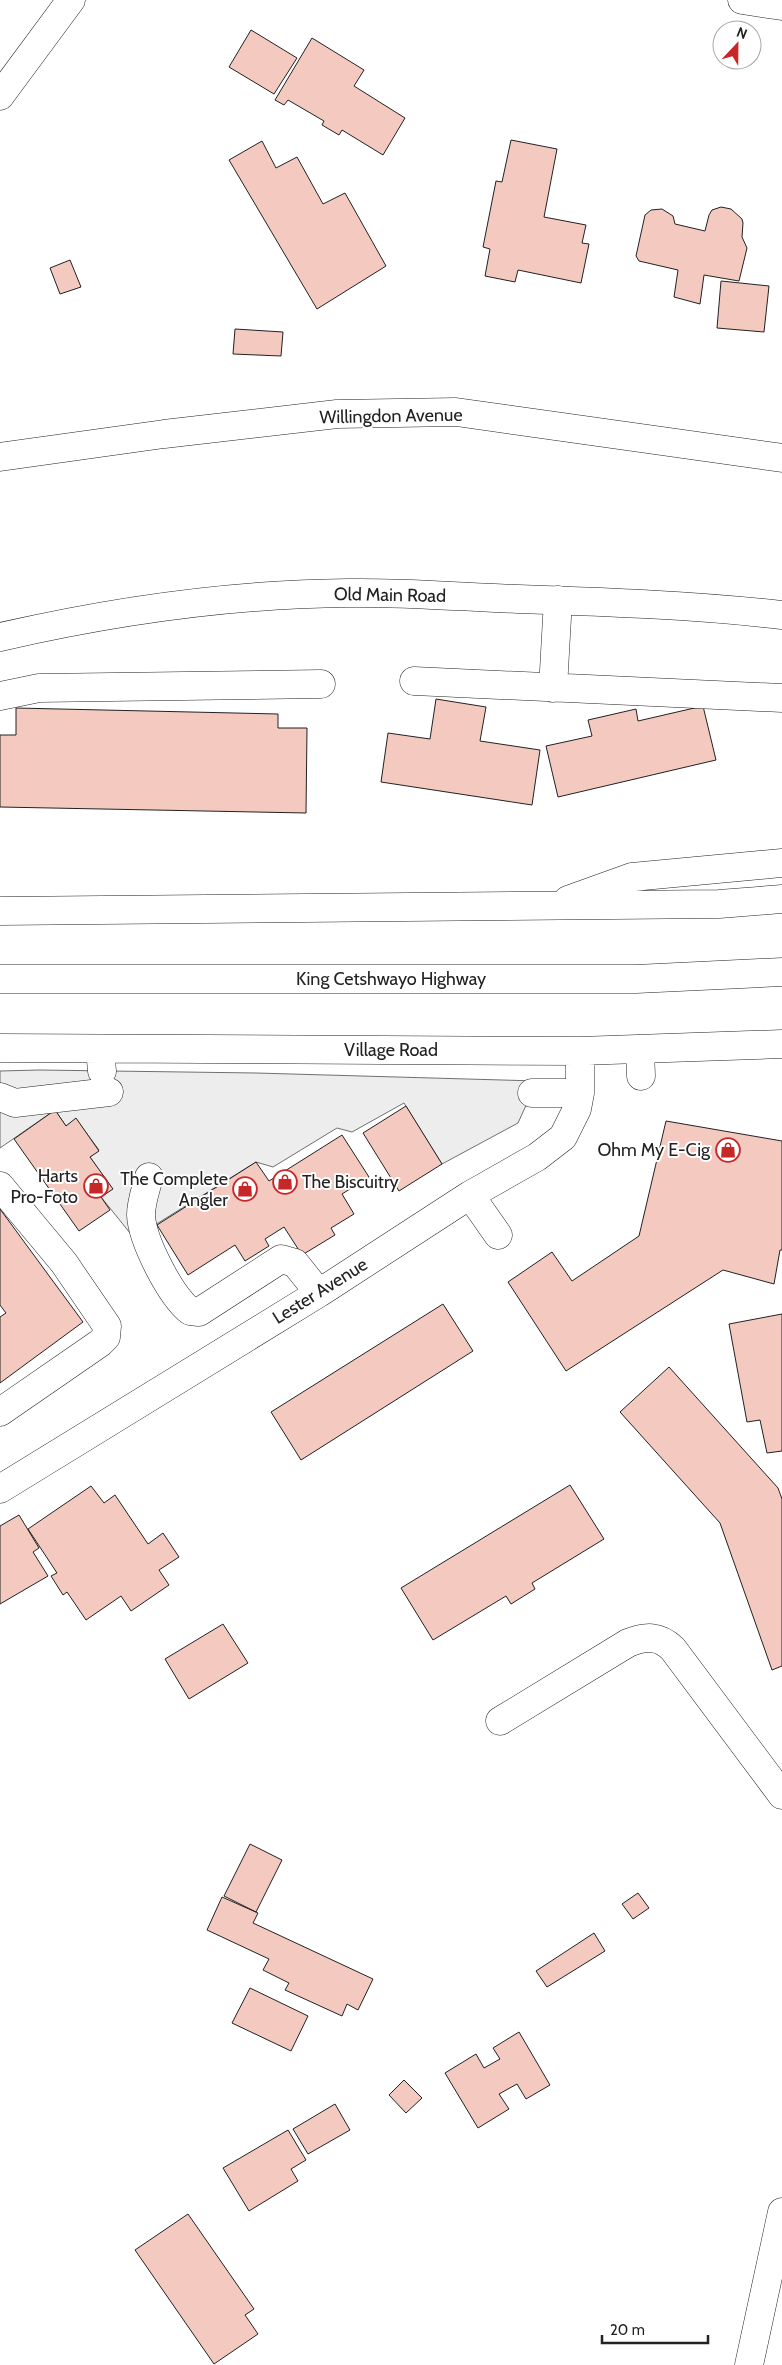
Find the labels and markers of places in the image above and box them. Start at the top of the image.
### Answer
shop icon: Ohm My E-Cig [715,1137,741,1163]
place label: Ohm My E-Cig [597,1139,711,1161]
place label: Harts Pro-Foto [11,1165,78,1208]
place label: The Complete Angler [120,1168,228,1211]
shop icon: The Biscuitry [272,1169,298,1195]
place label: The Biscuitry [302,1171,399,1193]
shop icon: Harts Pro-Foto [83,1173,109,1199]
shop icon: The Complete Angler [232,1176,258,1202]

